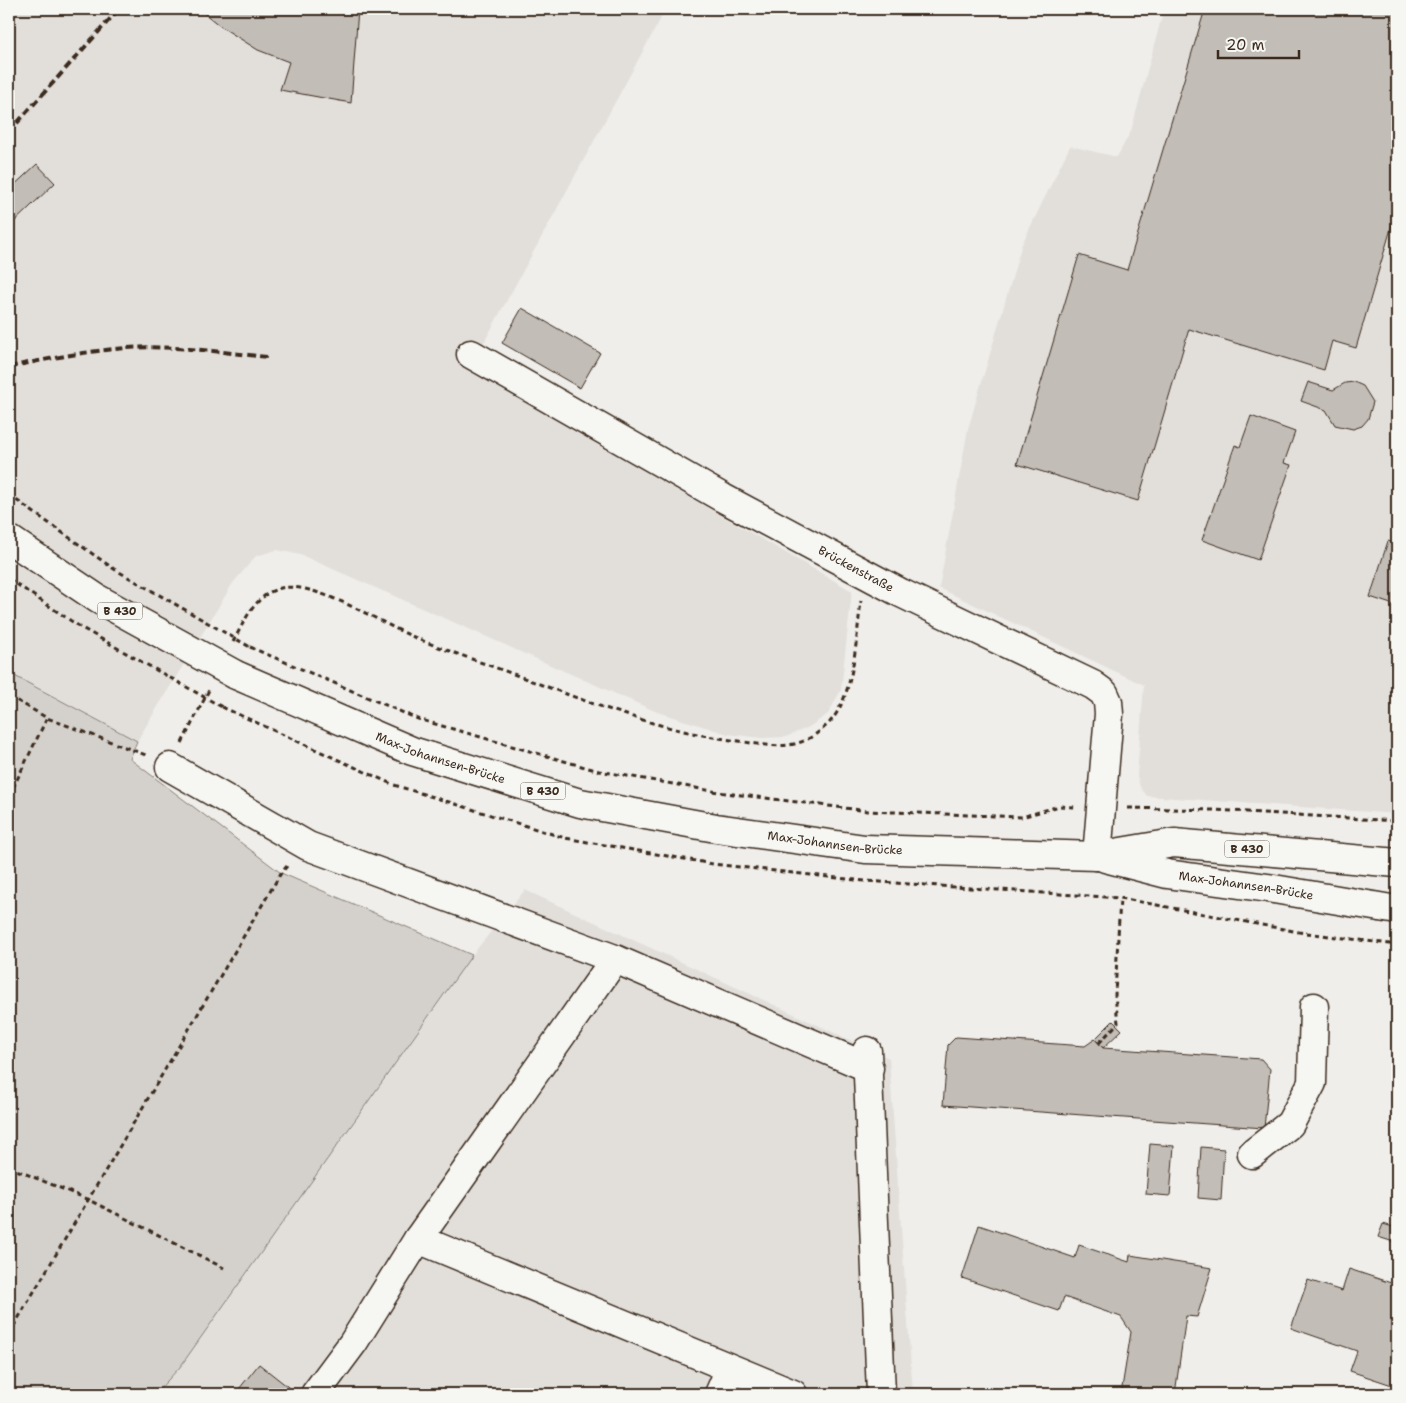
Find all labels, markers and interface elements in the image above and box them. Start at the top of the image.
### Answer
scale bar [1218,28,1300,60]
text: 20 m [1226,35,1265,55]
street label: Brückenstraße [815,542,897,596]
road number: B 430 [98,602,142,620]
street label: Max-Johannsen-Brücke [373,728,508,787]
road number: B 430 [520,782,566,799]
street label: Max-Johannsen-Brücke [766,827,903,858]
road number: B 430 [1224,841,1270,858]
street label: Max-Johannsen-Brücke [1178,868,1315,904]

